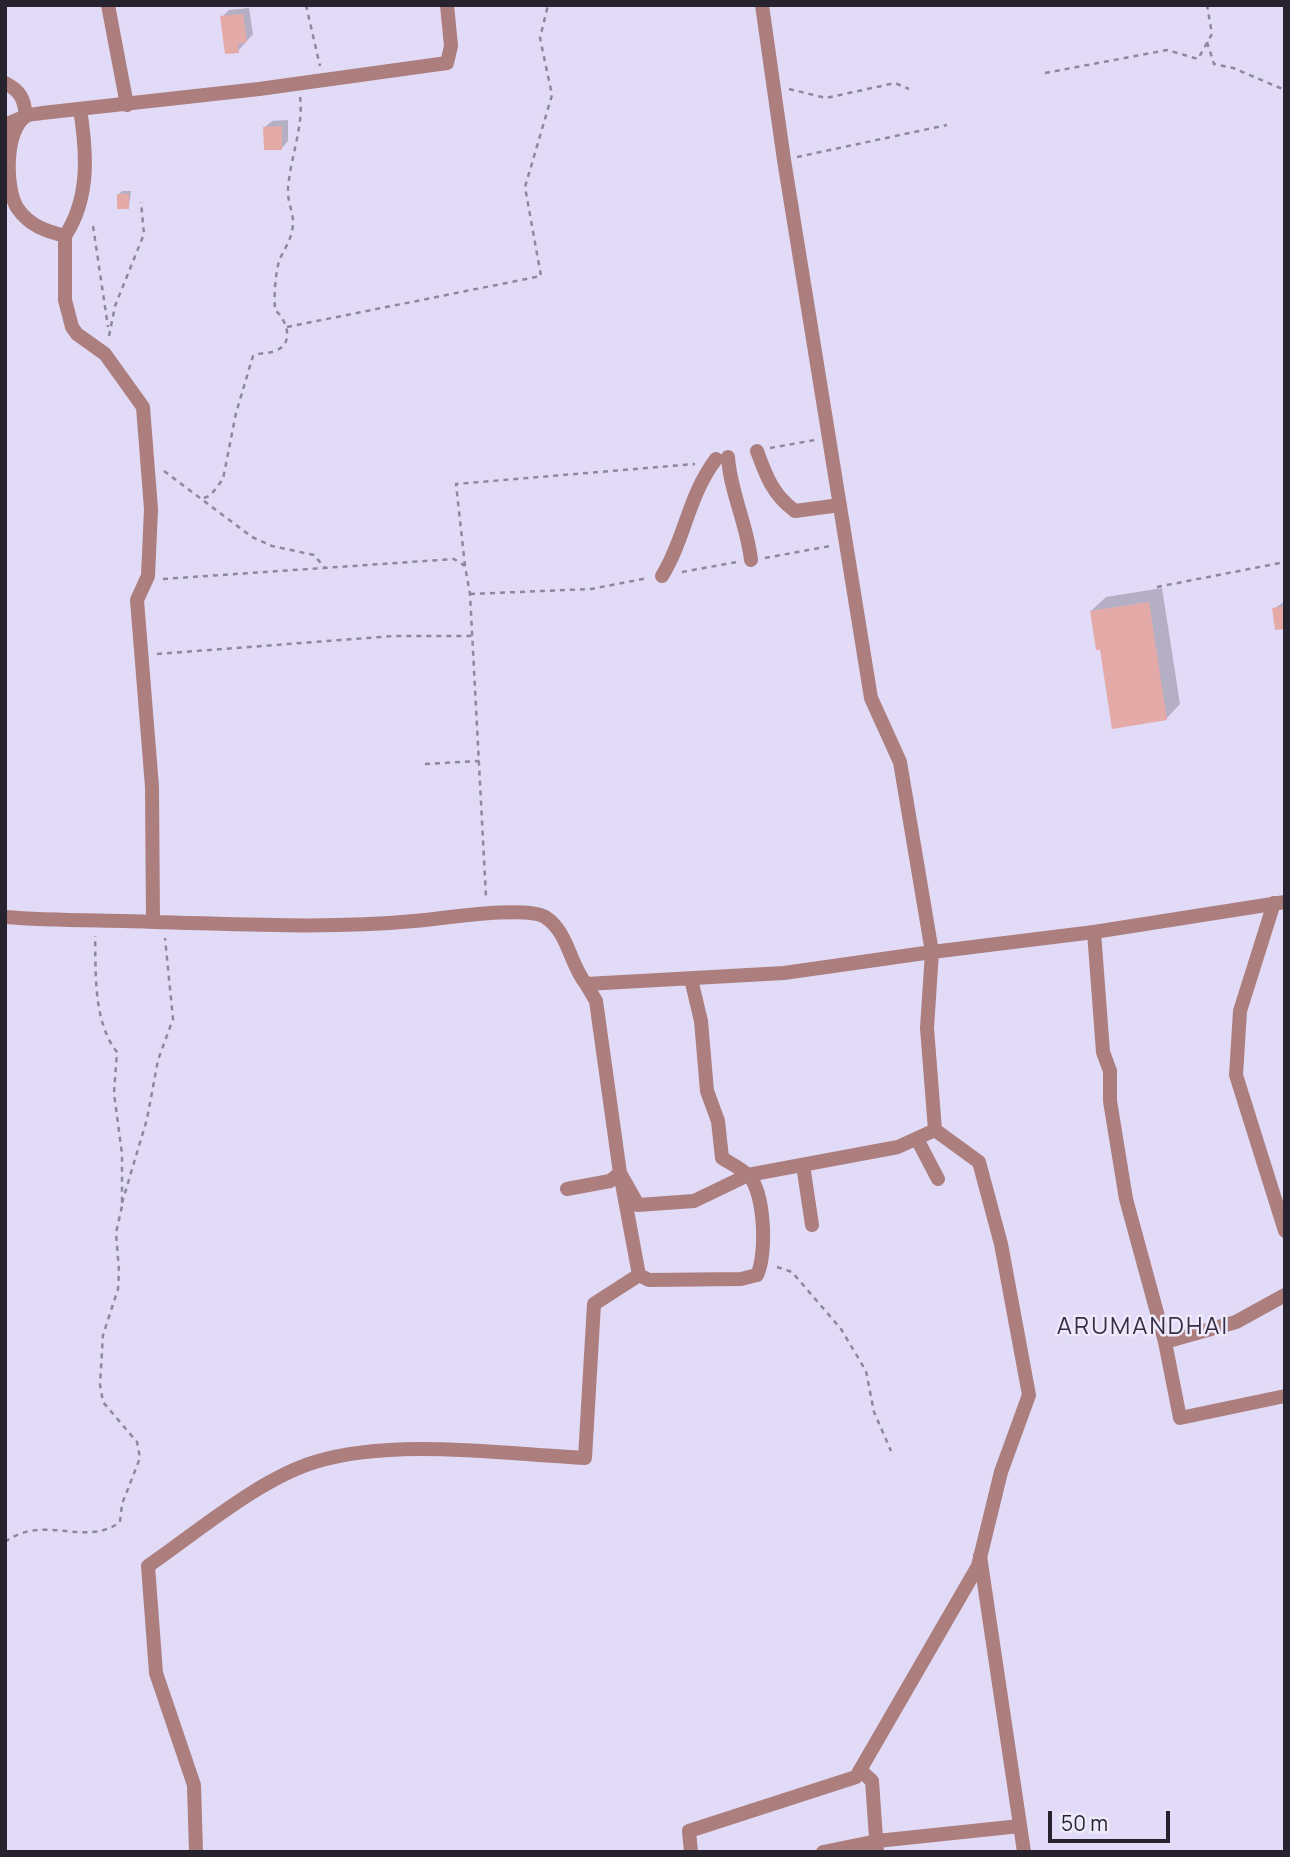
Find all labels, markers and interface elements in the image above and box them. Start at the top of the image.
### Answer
district label: ARUMANDHAI [1058,1313,1228,1341]
scale bar [1052,1798,1174,1842]
text: 50 m [1061,1809,1108,1837]

